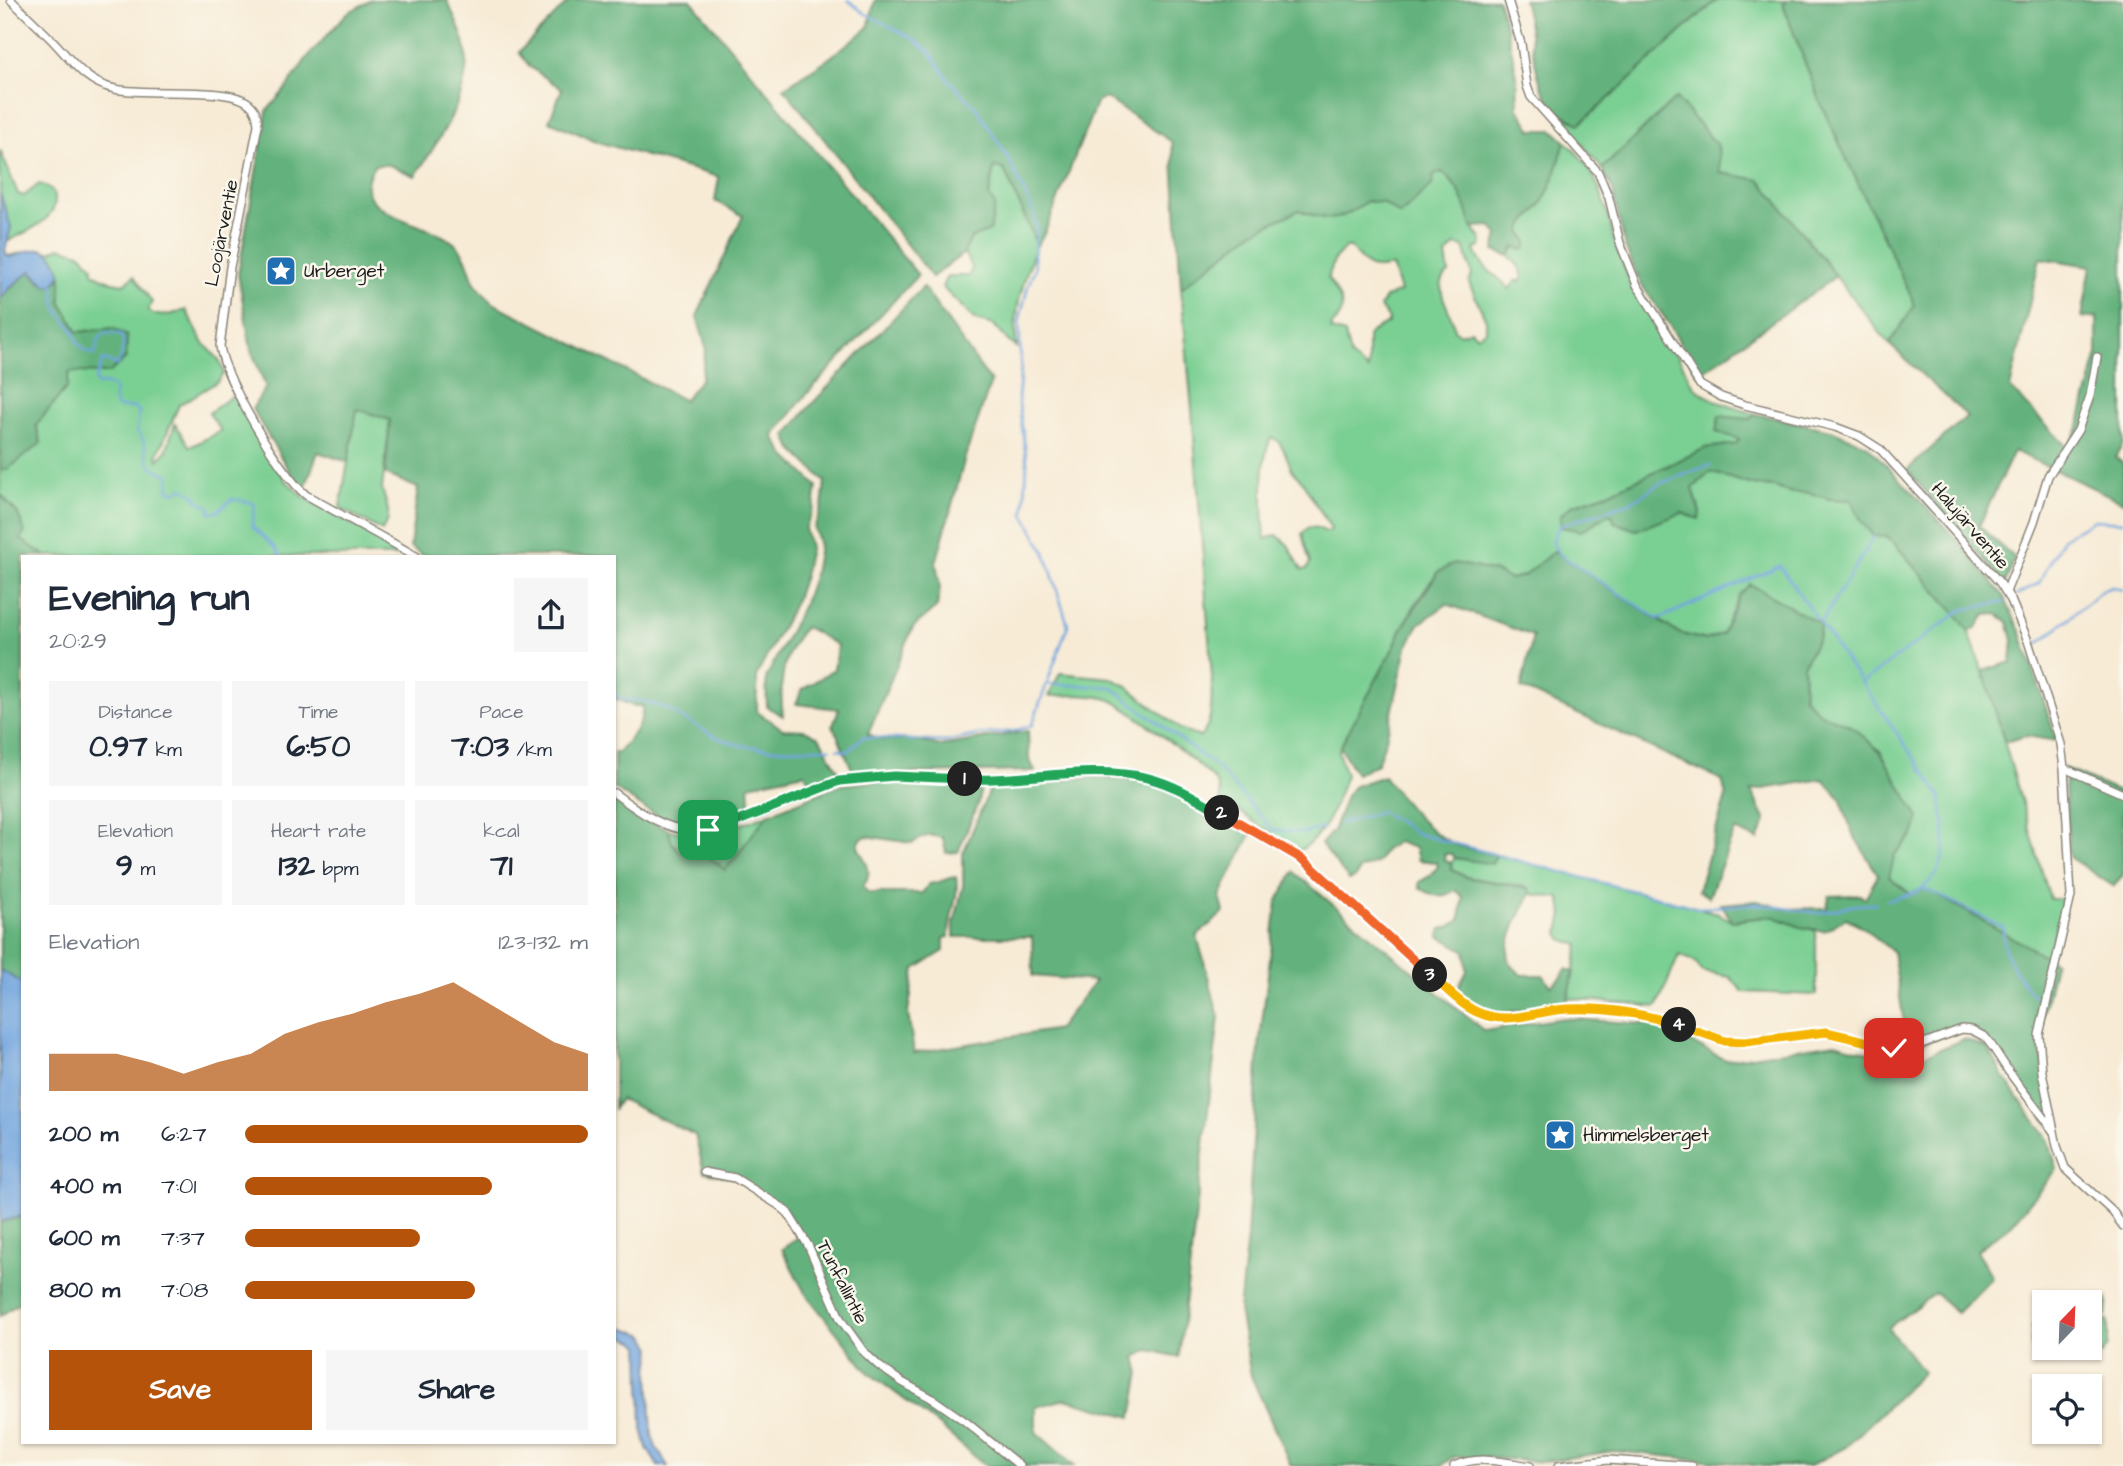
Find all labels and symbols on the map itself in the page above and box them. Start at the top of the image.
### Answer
street label: Loojärventie [198,177,246,289]
place icon: Urberget [264,254,298,288]
place label: Urberget [304,258,385,286]
street label: Halujärventie [1924,476,2016,576]
pin: 1 [948,762,982,796]
pin: 2 [1204,796,1240,830]
pin [678,800,738,860]
pin: 3 [1412,958,1448,992]
pin: 4 [1662,1007,1696,1042]
pin [1864,1018,1924,1078]
place icon: Himmelsberget [1543,1118,1577,1152]
place label: Himmelsberget [1583,1122,1709,1150]
street label: Tunfallintie [809,1235,875,1329]
north arrow [2032,1290,2102,1360]

